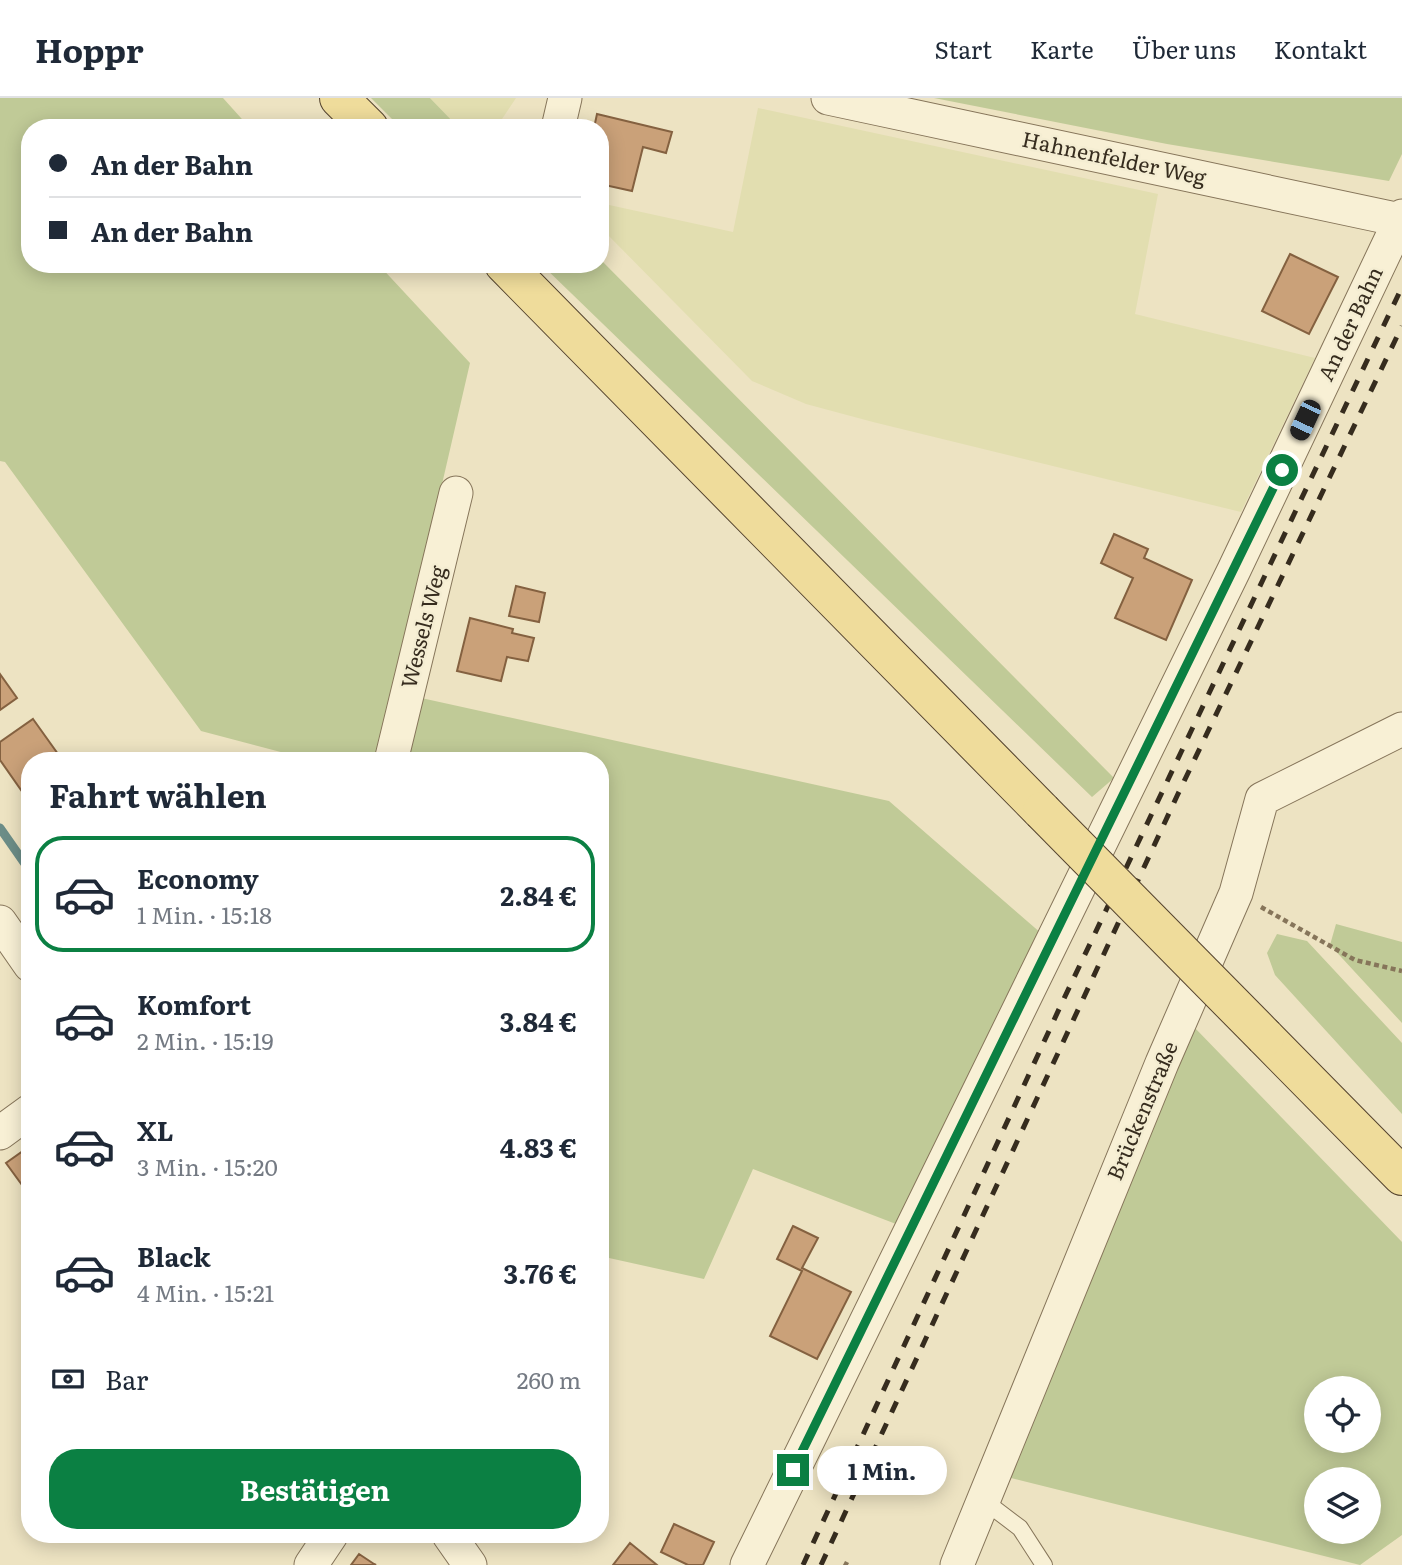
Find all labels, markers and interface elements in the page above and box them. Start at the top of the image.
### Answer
text: Hoppr [35,24,144,73]
text: Start [935,31,992,66]
text: Karte [1030,31,1094,66]
text: Über uns [1132,31,1236,66]
text: Kontakt [1274,31,1367,66]
street label: Hahnenfelder Weg [1020,122,1210,191]
text: An der Bahn [91,144,253,183]
text: An der Bahn [91,211,253,250]
street label: An der Bahn [1309,260,1389,385]
car [1287,397,1324,443]
route start [1266,454,1298,486]
street label: Wessels Weg [391,561,452,691]
text: Fahrt wählen [49,770,267,818]
text: Economy [137,858,259,897]
icon: car [53,863,116,926]
text: 2.84 € [500,875,577,914]
text: 1 Min. · 15:18 [137,897,272,931]
text: Komfort [137,984,251,1023]
icon: car [53,989,116,1052]
text: 3.84 € [500,1001,577,1040]
text: 2 Min. · 15:19 [137,1023,274,1057]
street label: Brückenstraße [1097,1036,1184,1184]
text: XL [137,1110,174,1149]
icon: car [53,1115,116,1178]
text: 4.83 € [500,1127,577,1166]
text: 3 Min. · 15:20 [137,1149,278,1183]
text: Black [137,1236,211,1275]
icon: car [53,1241,116,1304]
text: 3.76 € [504,1253,577,1292]
text: 4 Min. · 15:21 [137,1275,274,1309]
text: Bar [105,1359,148,1398]
icon: cash [49,1360,87,1398]
text: 260 m [517,1362,581,1396]
map controls [1304,1376,1381,1544]
button: locate [1304,1376,1381,1453]
callout: 1 Min. [818,1446,947,1494]
button: Bestätigen [49,1449,581,1529]
text: 1 Min. [848,1453,916,1487]
route end [777,1454,809,1486]
button: layers [1304,1467,1381,1544]

